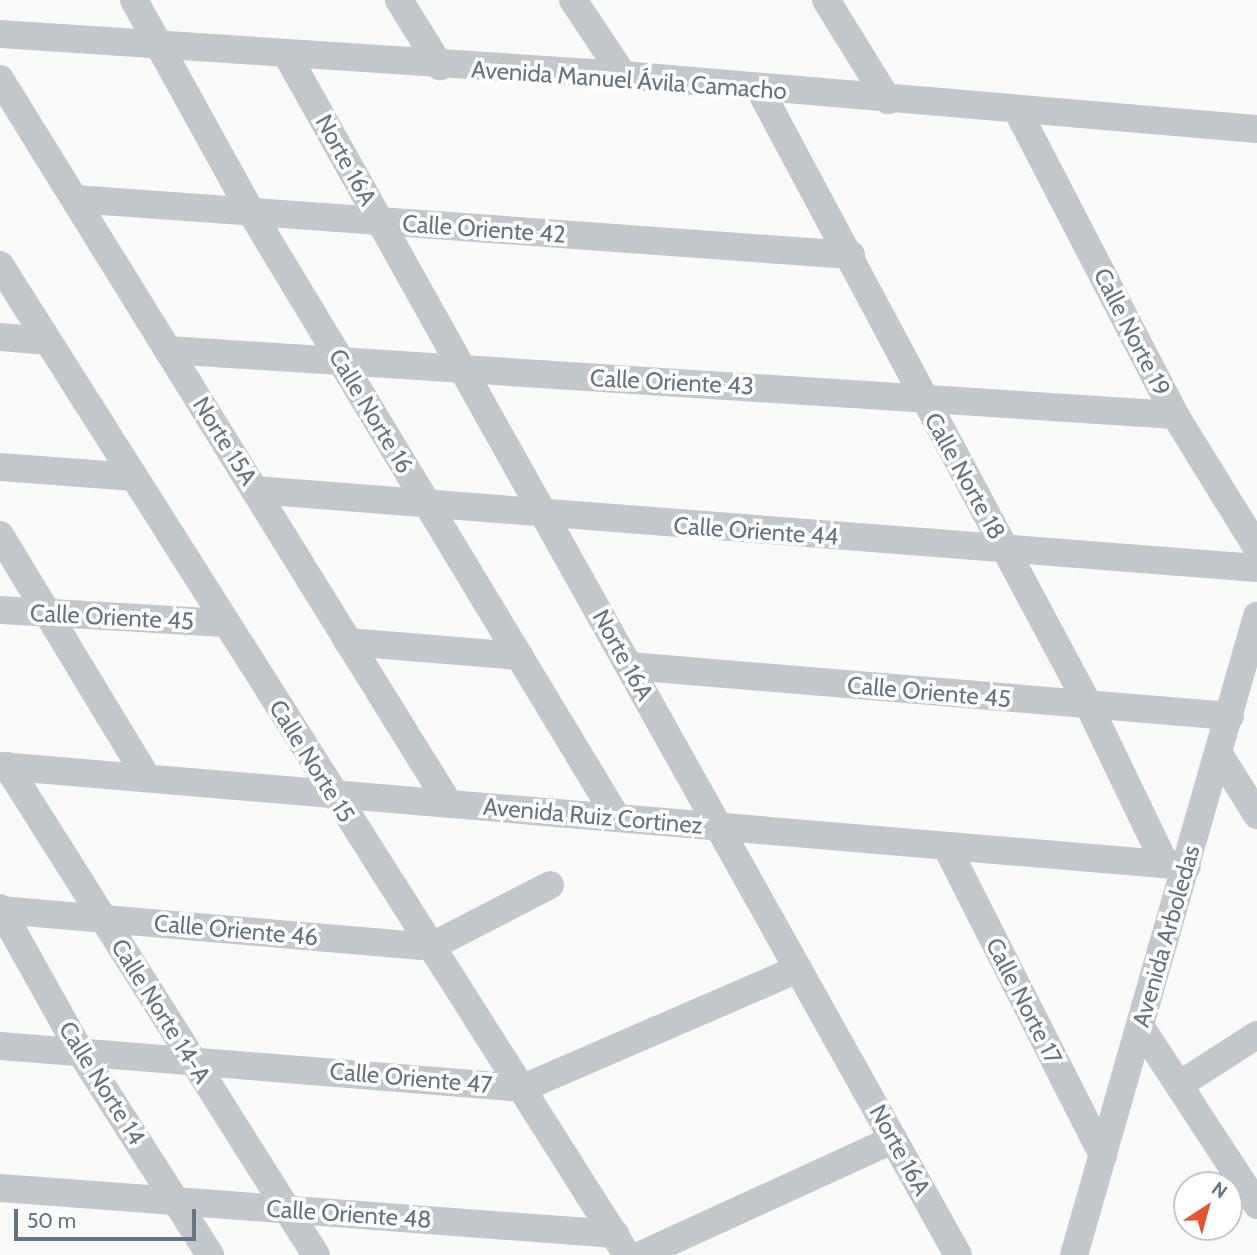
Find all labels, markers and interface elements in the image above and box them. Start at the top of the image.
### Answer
street label: Avenida Manuel Ávila Camacho [470,55,788,105]
street label: Norte 16A [309,110,383,210]
street label: Calle Oriente 42 [401,209,567,249]
street label: Calle Norte 19 [1087,263,1177,401]
street label: Calle Norte 16 [323,344,419,478]
street label: Calle Oriente 43 [589,363,755,401]
street label: Norte 15A [187,392,263,490]
street label: Calle Norte 18 [918,408,1012,544]
street label: Calle Oriente 44 [673,511,839,551]
street label: Calle Oriente 45 [29,598,195,636]
street label: Norte 16A [586,605,660,705]
street label: Calle Oriente 45 [846,670,1012,714]
street label: Calle Norte 15 [263,694,361,828]
street label: Avenida Ruiz Cortinez [482,792,704,840]
street label: Avenida Arboledas [1126,842,1206,1030]
street label: Calle Oriente 46 [153,908,319,952]
street label: Calle Norte 14-A [105,933,217,1089]
street label: Calle Norte 17 [980,933,1068,1069]
street label: Calle Norte 14 [53,1016,151,1150]
street label: Calle Oriente 47 [328,1057,494,1099]
street label: Norte 16A [863,1100,937,1200]
north arrow [1173,1171,1243,1241]
text: N [1207,1177,1232,1203]
street label: Calle Oriente 48 [265,1194,433,1234]
scale bar [18,1196,200,1240]
text: 50 m [27,1208,76,1233]

